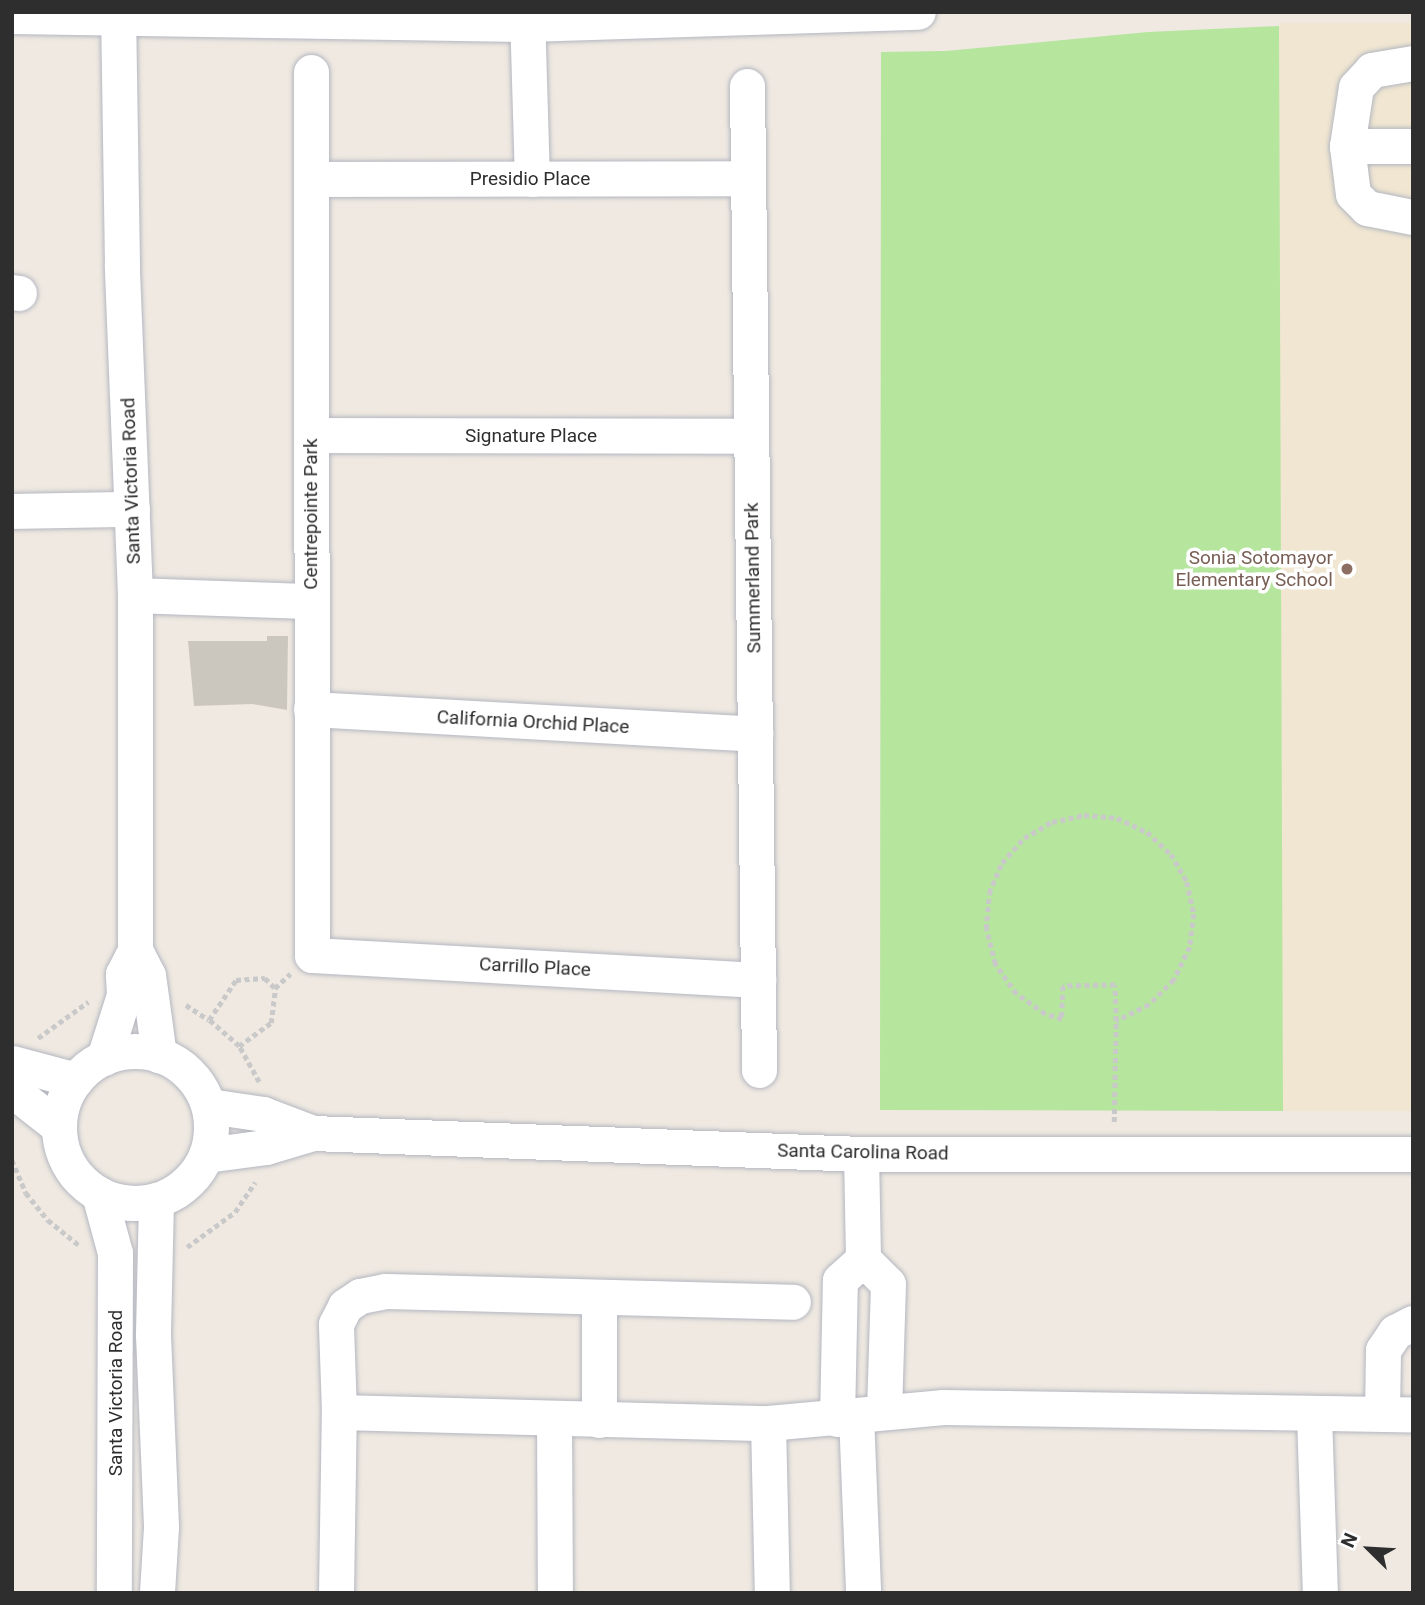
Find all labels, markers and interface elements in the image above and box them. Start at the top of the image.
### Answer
street label: Presidio Place [470,168,590,190]
street label: Santa Victoria Road [117,397,145,565]
street label: Signature Place [465,425,597,447]
street label: Centrepointe Park [300,438,322,590]
street label: Summerland Park [740,502,766,654]
place label: Sonia Sotomayor Elementary School [1175,547,1333,591]
marker: Sonia Sotomayor Elementary School [1339,561,1355,577]
street label: California Orchid Place [436,706,630,738]
street label: Carrillo Place [479,953,591,981]
street label: Santa Carolina Road [777,1139,949,1165]
street label: Santa Victoria Road [105,1310,127,1476]
north arrow [1334,1514,1404,1584]
text: N [1336,1529,1363,1551]

